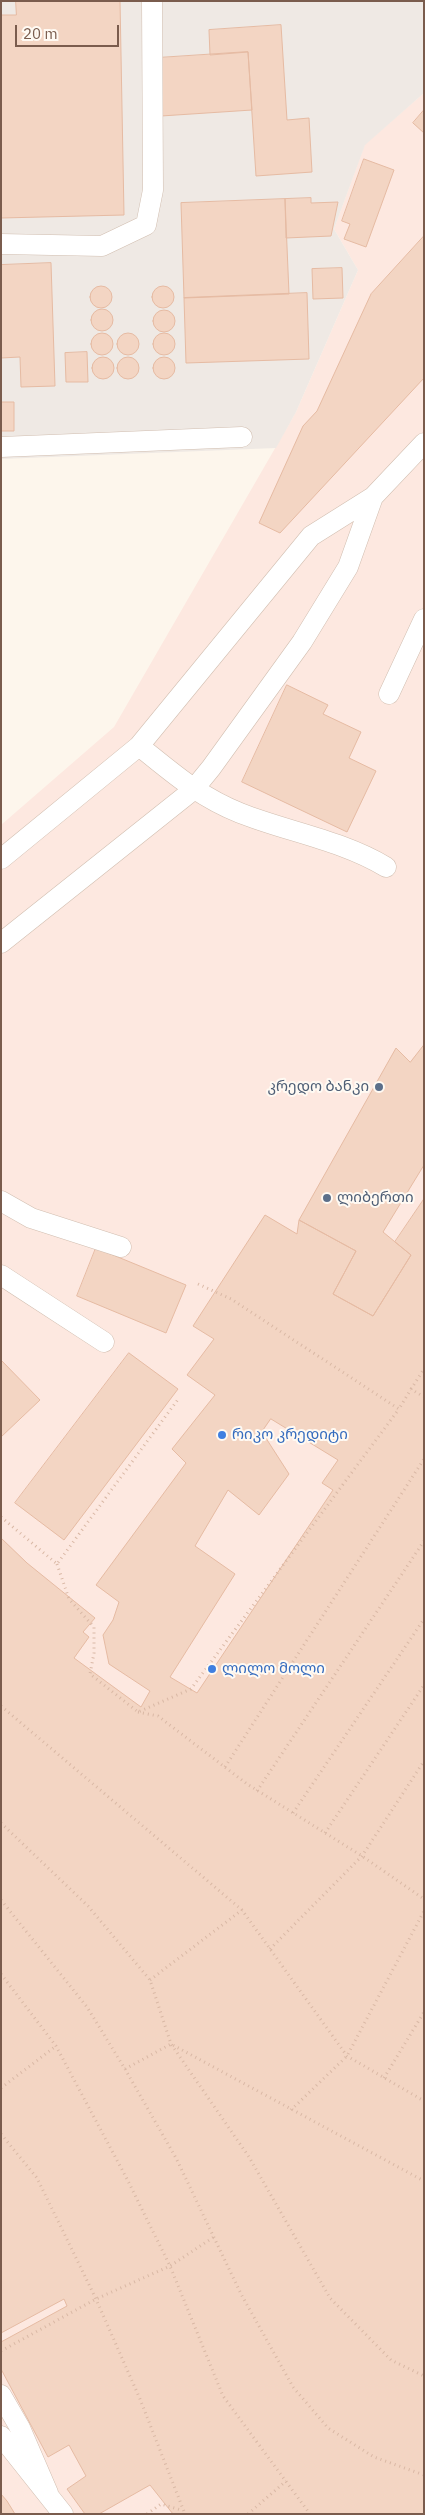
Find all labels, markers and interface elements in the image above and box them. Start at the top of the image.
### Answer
scale bar [18,15,121,47]
text: 20 m [23,24,58,43]
place label: კრედო ბანკი [267,1078,369,1096]
marker: კრედო ბანკი [373,1081,385,1093]
place label: ლიბერთი [337,1189,414,1207]
marker: ლიბერთი [321,1192,333,1204]
place label: რიკო კრედიტი [232,1426,348,1444]
marker: რიკო კრედიტი [216,1429,228,1441]
place label: ლილო მოლი [222,1660,325,1678]
marker: ლილო მოლი [206,1663,218,1675]

